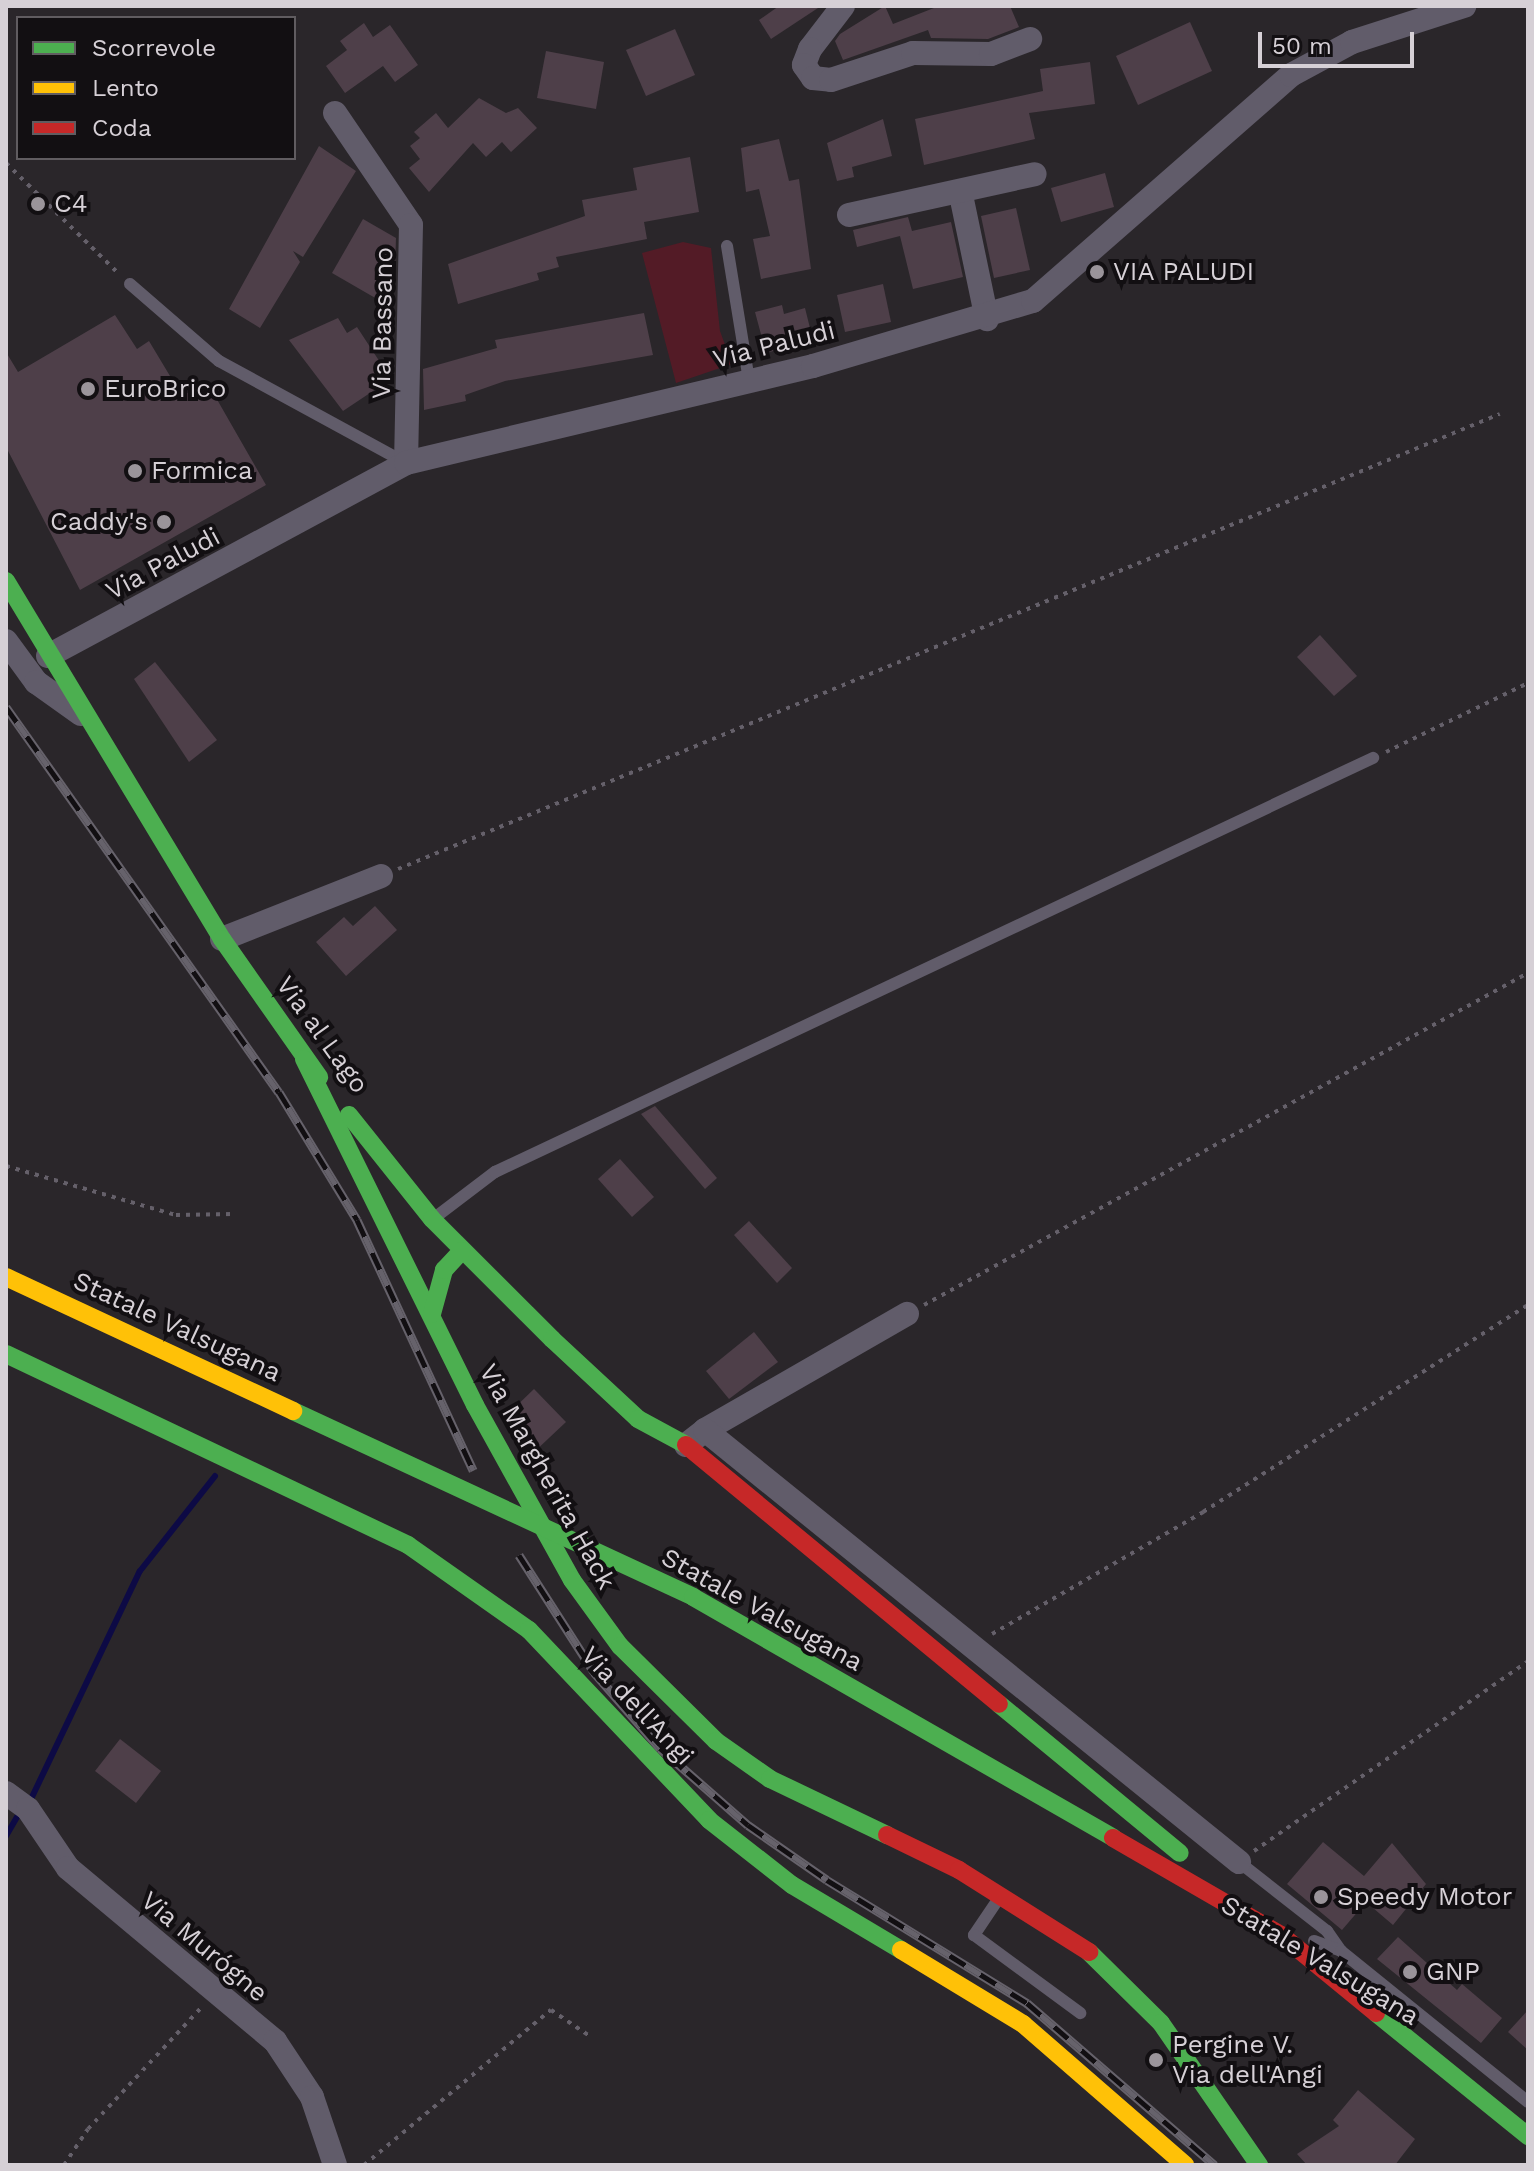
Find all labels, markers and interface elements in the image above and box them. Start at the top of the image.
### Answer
legend [16,16,296,160]
scale bar [1262,16,1418,66]
text: 50 m [1272,32,1332,60]
text: Scorrevole [92,34,216,62]
text: Lento [92,74,159,102]
text: Coda [92,114,152,142]
place label: C4 [54,188,88,220]
marker: C4 [29,195,47,213]
street label: Via Bassano [366,246,400,400]
place label: VIA PALUDI [1113,256,1255,288]
marker: VIA PALUDI [1088,263,1106,281]
street label: Via Paludi [710,315,838,375]
place label: EuroBrico [104,373,226,405]
marker: EuroBrico [79,380,97,398]
place label: Formica [151,455,253,487]
marker: Formica [126,462,144,480]
place label: Caddy's [50,506,148,538]
marker: Caddy's [155,513,173,531]
street label: Via Paludi [100,521,226,607]
street label: Via al Lago [269,970,375,1100]
street label: Statale Valsugana [68,1265,286,1389]
street label: Via Margherita Hack [472,1358,622,1596]
street label: Statale Valsugana [655,1542,869,1678]
street label: Via dell'Angi [574,1640,700,1772]
place label: Speedy Motor [1337,1881,1513,1913]
street label: Via Murógne [134,1885,274,2009]
marker: Speedy Motor [1312,1888,1330,1906]
street label: Statale Valsugana [1215,1889,1425,2033]
place label: GNP [1426,1956,1480,1988]
marker: GNP [1401,1963,1419,1981]
place label: Pergine V. Via dell'Angi [1172,2029,1323,2090]
marker: Pergine V. Via dell'Angi [1147,2051,1165,2069]

